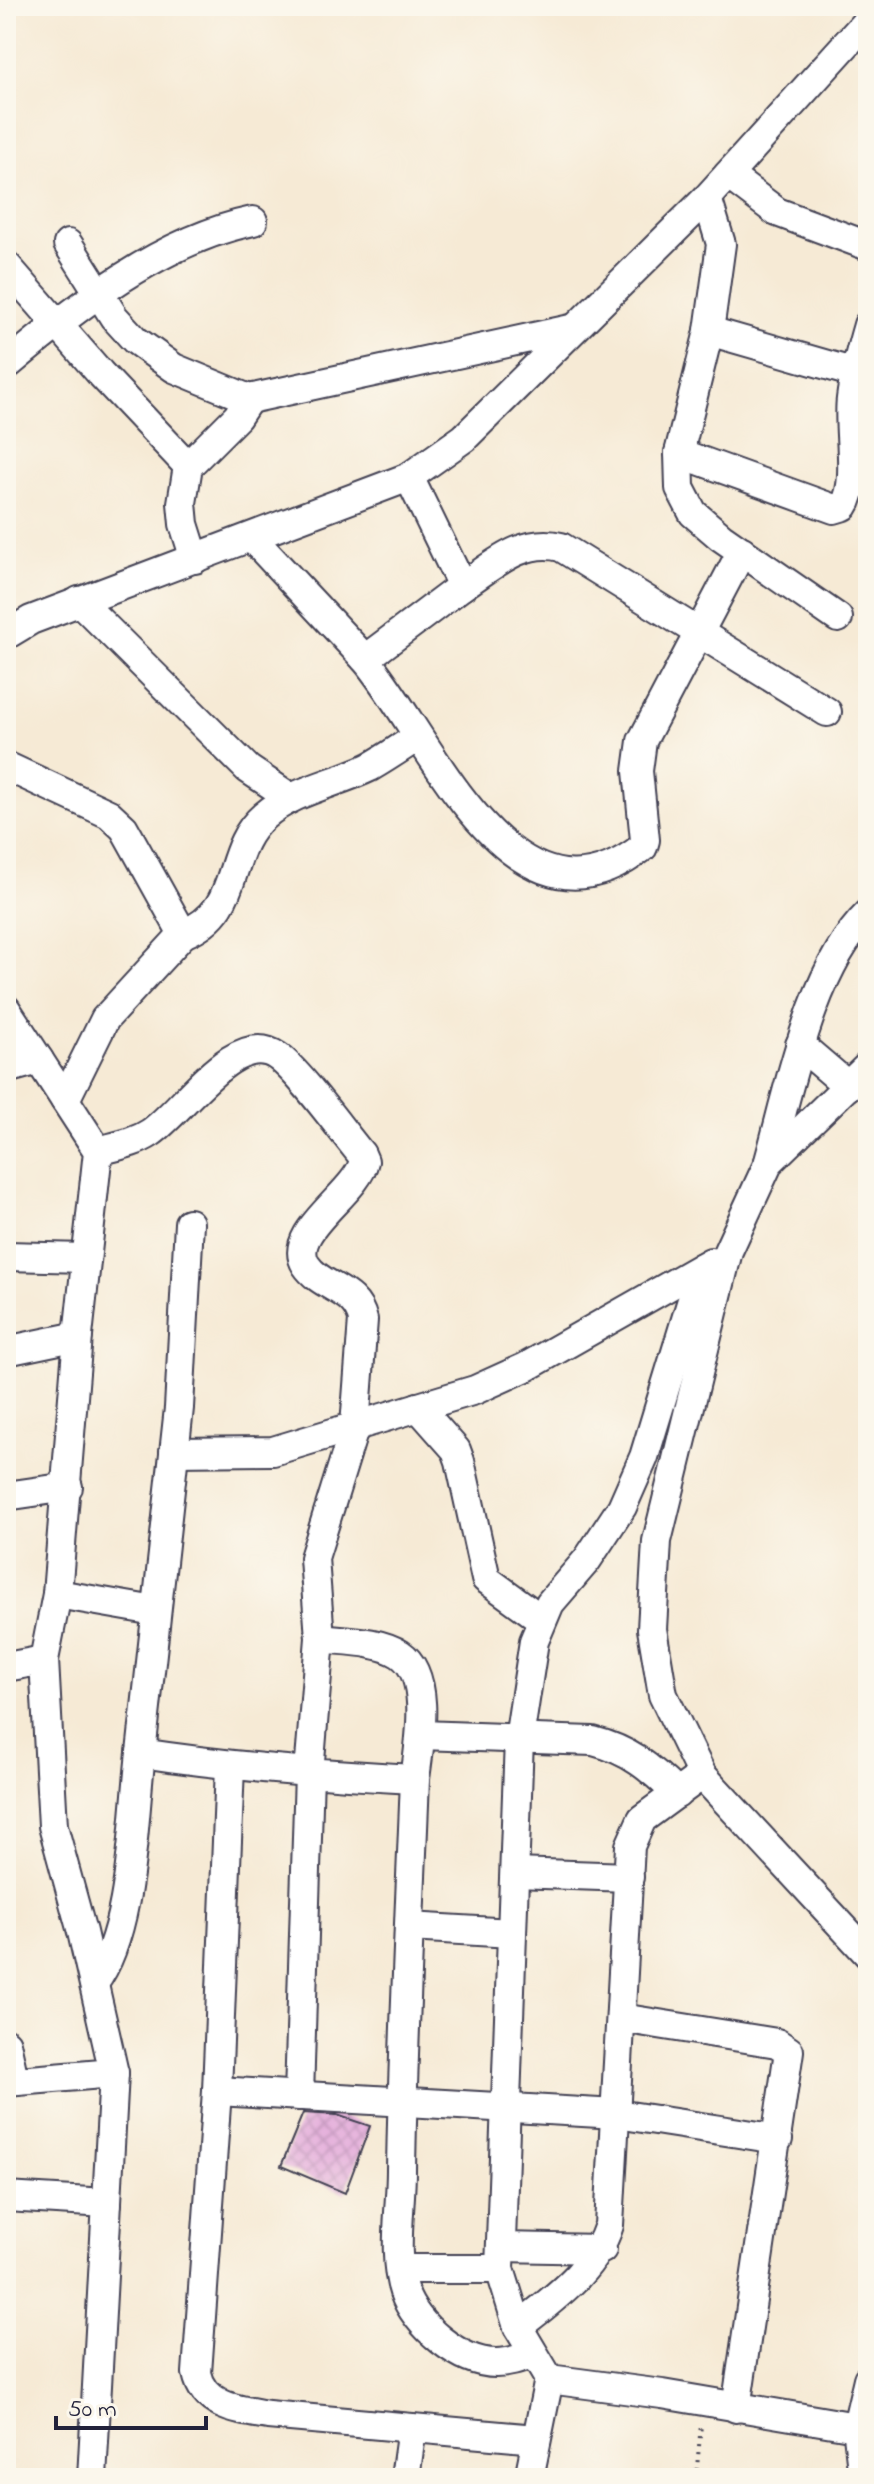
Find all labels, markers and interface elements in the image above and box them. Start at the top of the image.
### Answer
scale bar [56,2380,206,2430]
text: 50 m [68,2393,117,2428]

